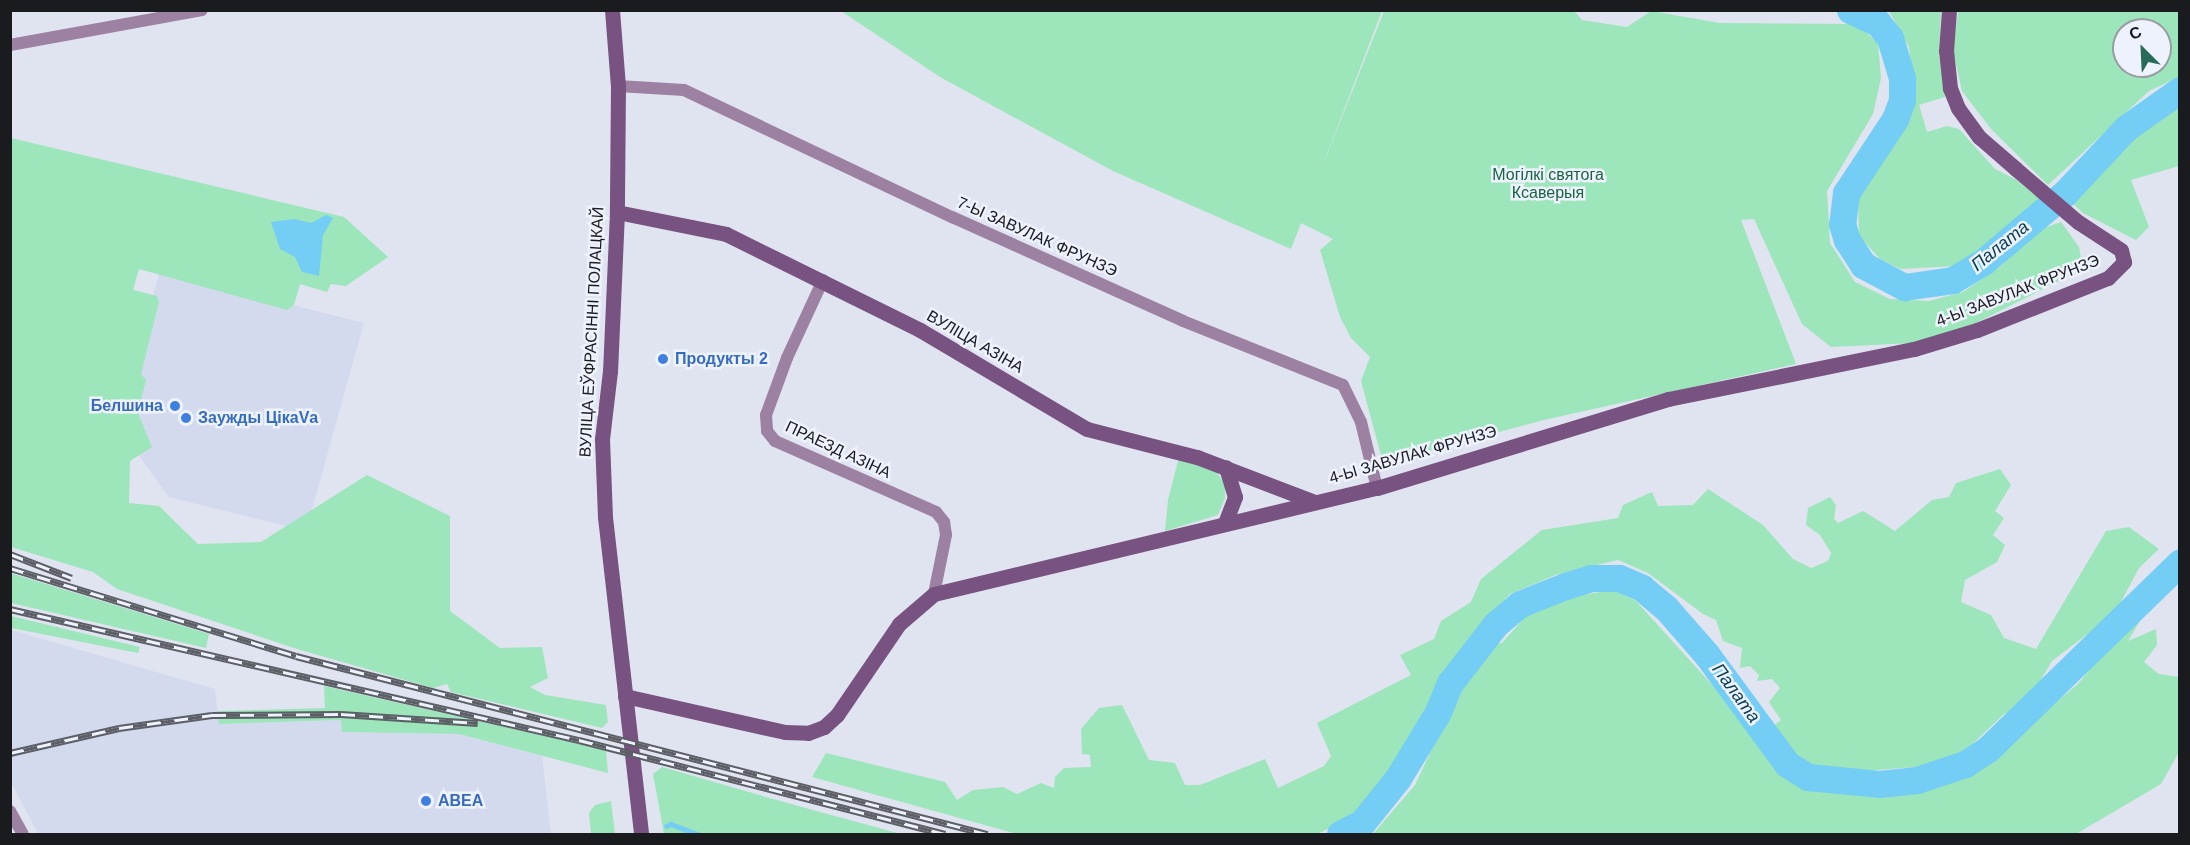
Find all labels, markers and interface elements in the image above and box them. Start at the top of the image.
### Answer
north arrow [2112,18,2172,78]
text: С [2127,23,2144,43]
park label: Могілкі святога Ксаверыя [1492,165,1604,203]
street label: 7-Ы ЗАВУЛАК ФРУНЗЭ [954,193,1120,281]
street label: ВУЛІЦА ЕЎФРАСІННІ ПОЛАЦКАЙ [576,206,608,458]
water label: Палата [1967,216,2033,276]
street label: 4-Ы ЗАВУЛАК ФРУНЗЭ [1934,251,2102,331]
street label: ВУЛІЦА АЗІНА [923,307,1027,377]
place label: Продукты 2 [675,349,768,369]
marker: Продукты 2 [656,352,670,366]
place label: Белшина [91,396,163,416]
marker: Белшина [168,399,182,413]
place label: Заужды ЦікаVа [198,408,318,428]
marker: Заужды ЦікаVа [179,411,193,425]
street label: ПРАЕЗД АЗІНА [782,417,894,483]
street label: 4-Ы ЗАВУЛАК ФРУНЗЭ [1327,422,1499,488]
water label: Палата [1707,659,1765,727]
place label: АВЕА [438,791,483,811]
marker: АВЕА [419,794,433,808]

